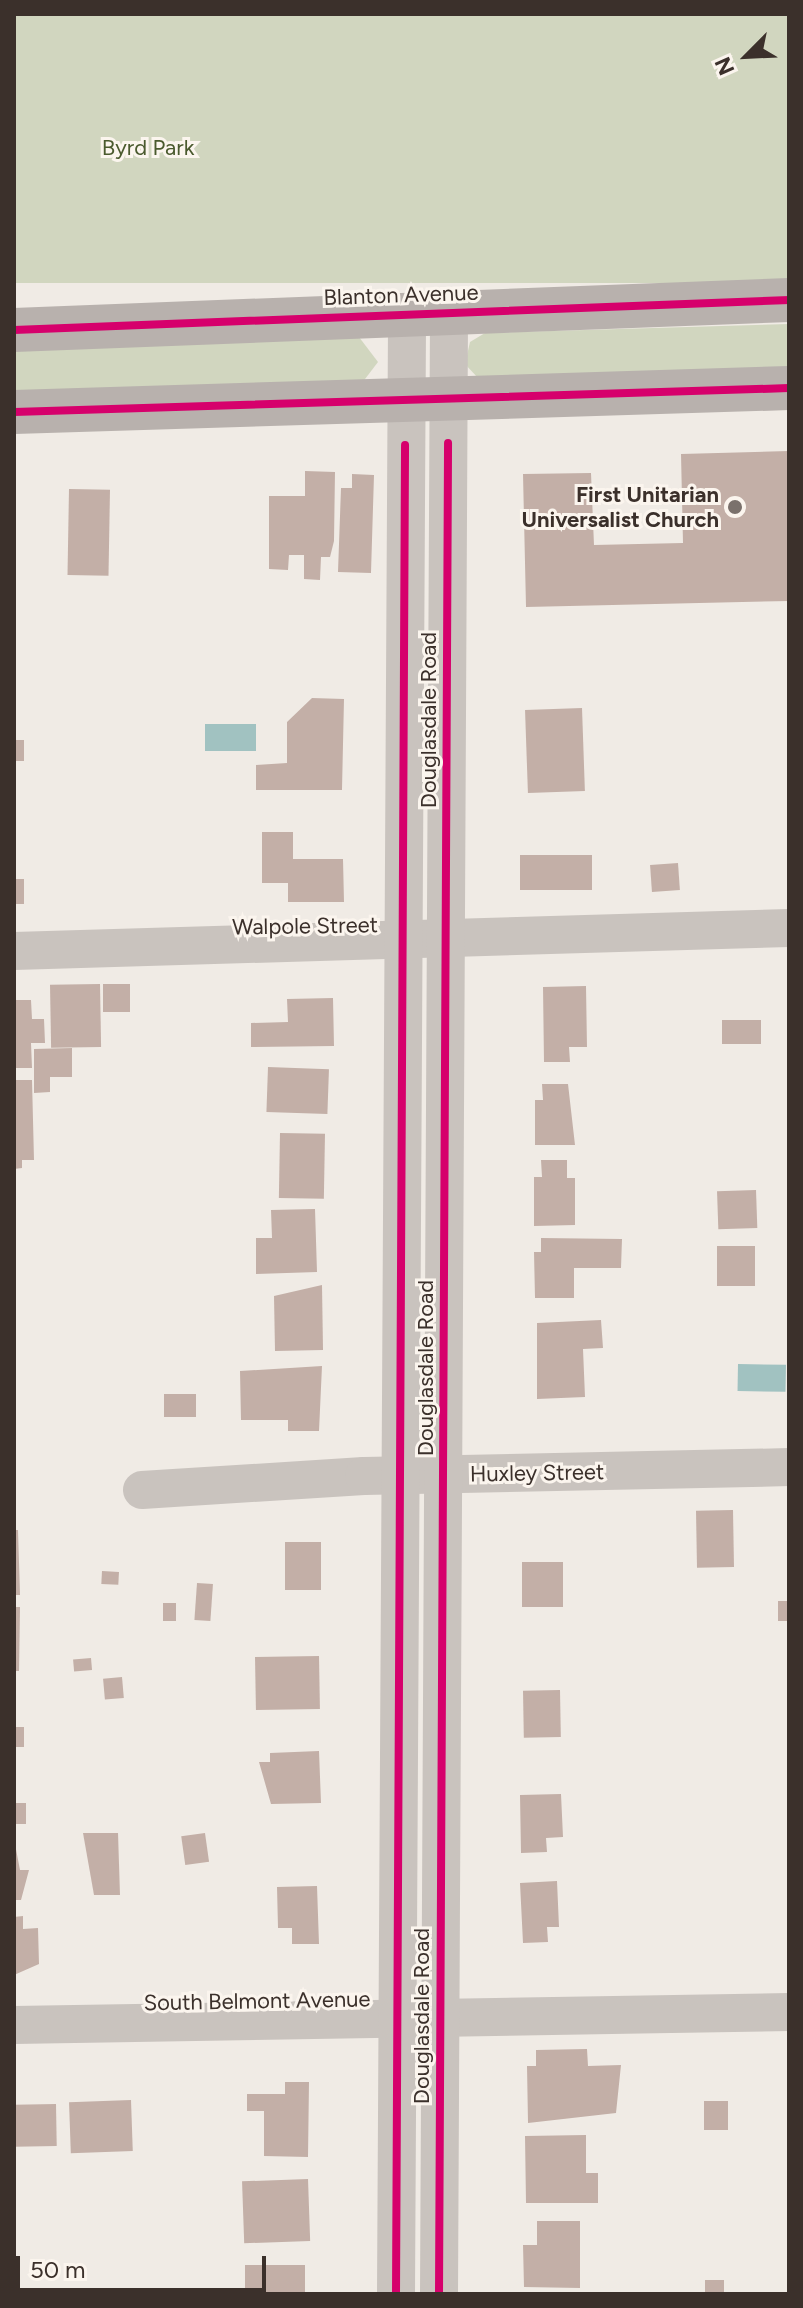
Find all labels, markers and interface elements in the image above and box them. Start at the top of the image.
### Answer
north arrow [707,16,787,96]
text: N [709,53,740,79]
park label: Byrd Park [102,135,194,161]
street label: Blanton Avenue [323,279,479,311]
place label: First Unitarian Universalist Church [521,481,719,532]
marker: First Unitarian Universalist Church [726,498,744,516]
street label: Douglasdale Road [416,632,442,808]
street label: Walpole Street [232,912,378,940]
street label: Douglasdale Road [413,1280,439,1456]
street label: Huxley Street [470,1459,604,1487]
street label: Douglasdale Road [409,1928,435,2104]
street label: South Belmont Avenue [143,1986,371,2016]
scale bar [20,2240,270,2290]
text: 50 m [30,2255,86,2284]

